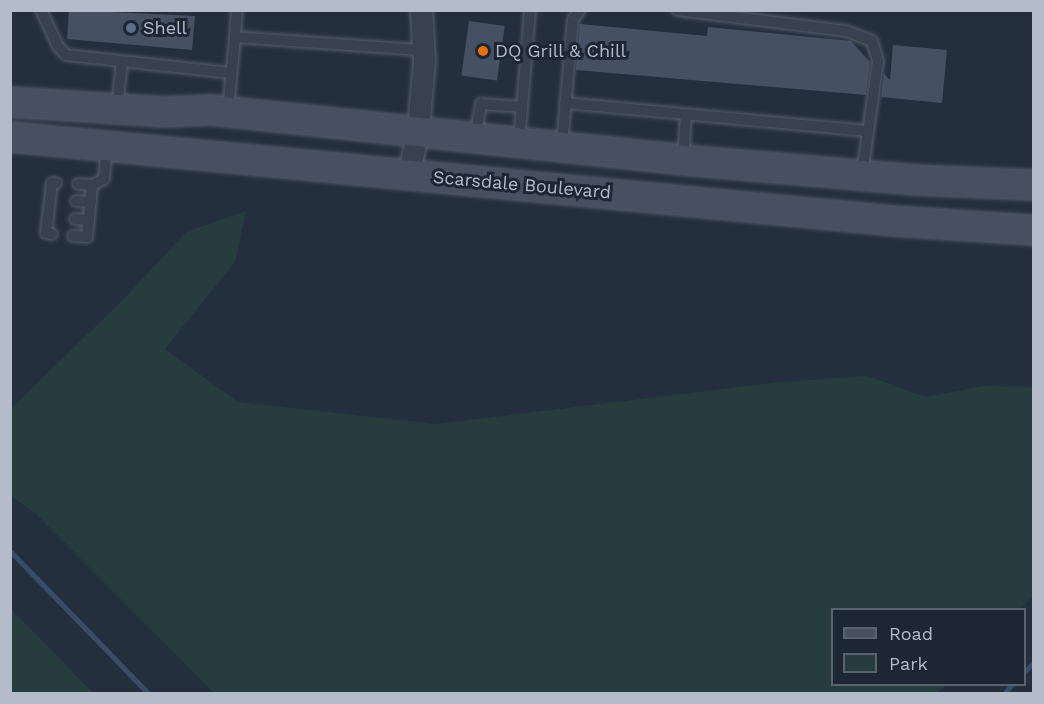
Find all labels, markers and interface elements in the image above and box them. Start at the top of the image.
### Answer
place label: Shell [143,17,187,39]
marker: Shell [124,21,138,35]
place label: DQ Grill & Chill [495,40,627,62]
marker: DQ Grill & Chill [476,44,490,58]
street label: Scarsdale Boulevard [432,166,612,204]
legend [831,608,1026,686]
text: Road [889,623,933,644]
text: Park [889,653,928,674]

